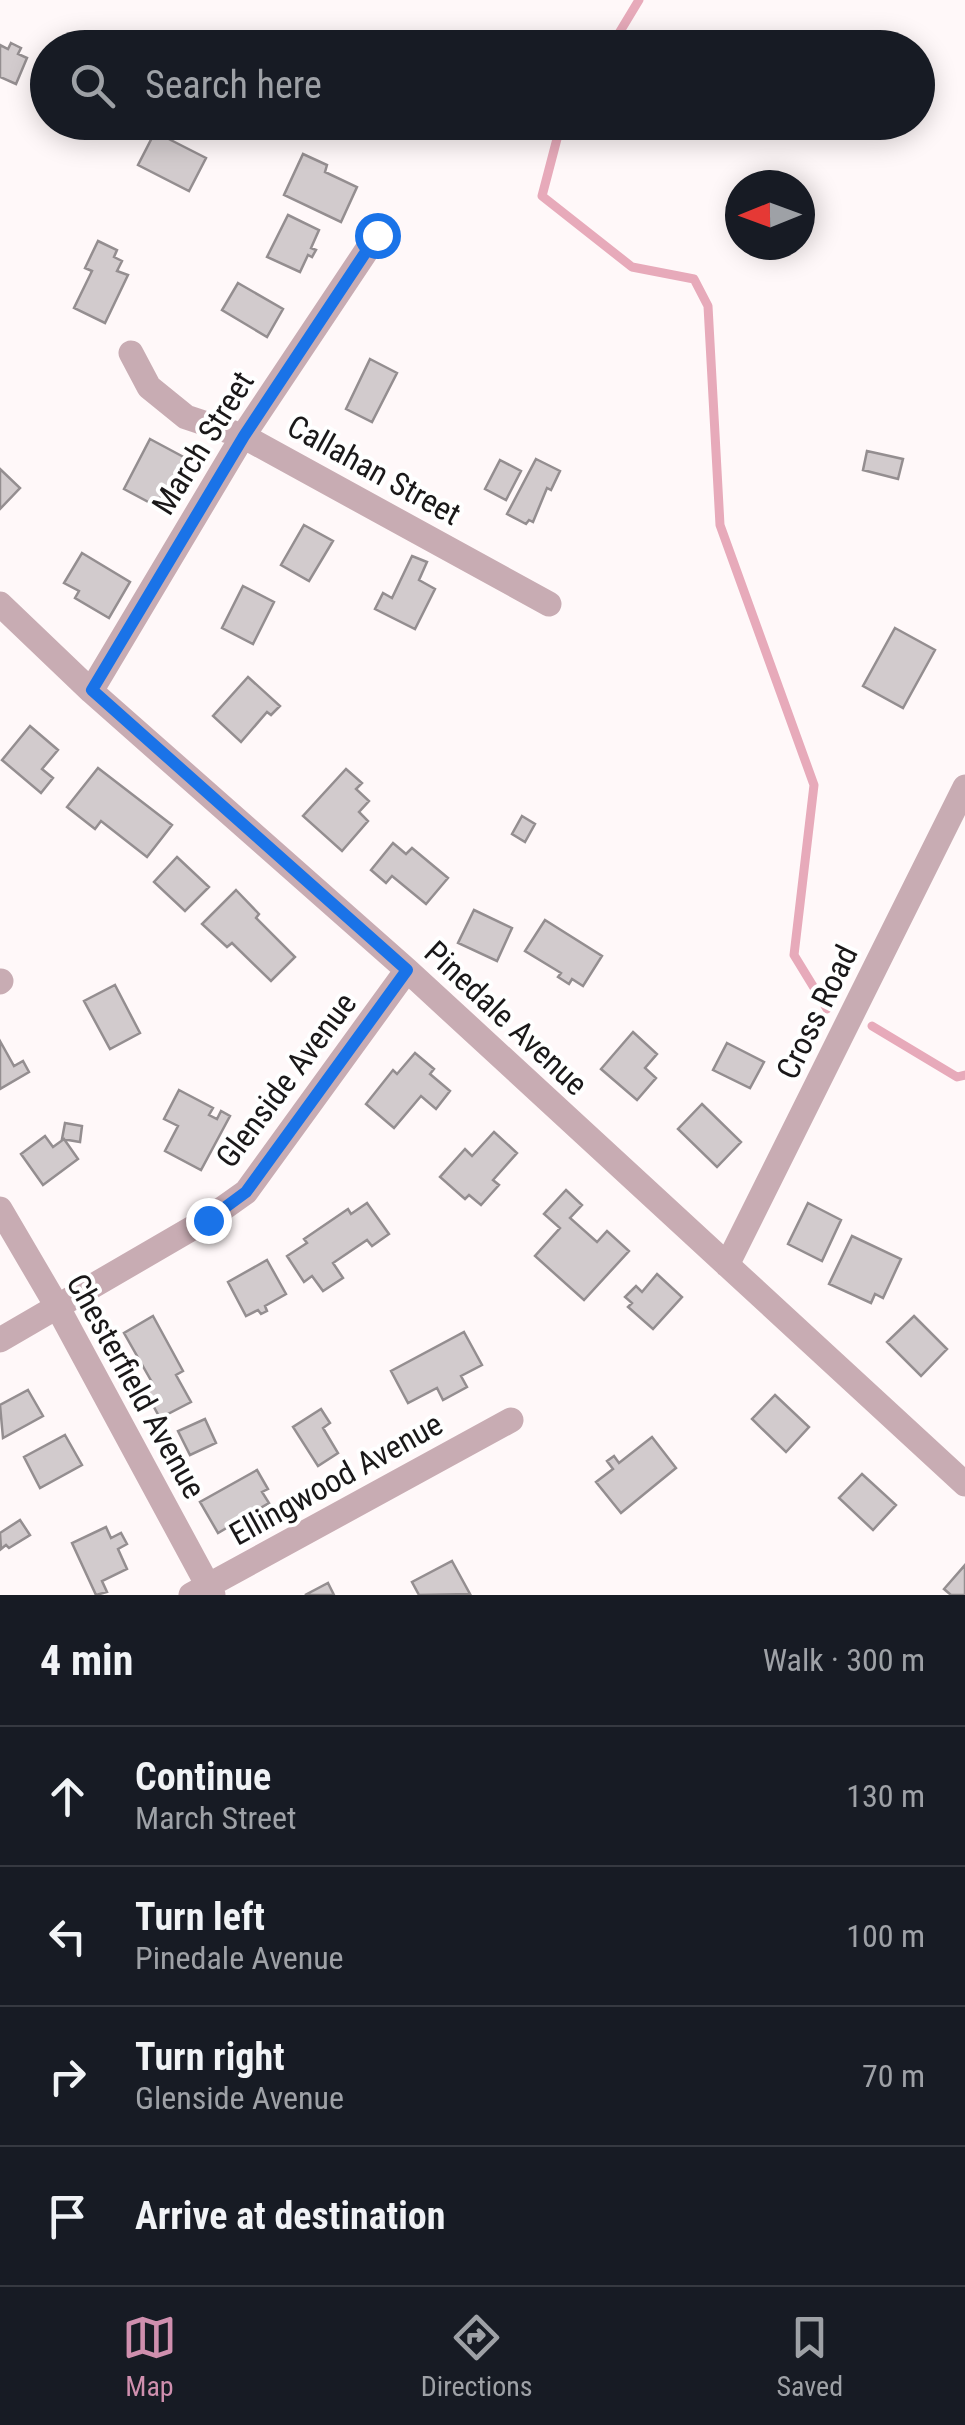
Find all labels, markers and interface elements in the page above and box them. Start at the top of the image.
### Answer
search box [30,30,935,140]
icon: search [65,58,120,113]
text: Search here [145,63,322,107]
north arrow [725,170,815,260]
route start [355,213,401,259]
street label: March Street [144,364,262,522]
street label: Callahan Street [281,407,467,533]
street label: Pinedale Avenue [417,933,595,1103]
street label: Cross Road [768,939,866,1085]
street label: Glenside Avenue [208,985,364,1175]
route end [186,1198,232,1244]
street label: Chesterfield Avenue [59,1267,213,1505]
street label: Ellingwood Avenue [223,1405,449,1553]
text: 4 min [40,1636,133,1685]
text: Walk · 300 m [763,1641,925,1679]
text: Continue [135,1755,271,1799]
icon: ahead [40,1769,95,1824]
text: 130 m [846,1777,925,1815]
text: March Street [135,1799,297,1837]
text: Turn left [135,1895,265,1939]
icon: left [40,1909,95,1964]
text: 100 m [846,1917,925,1955]
text: Pinedale Avenue [135,1939,344,1977]
text: Turn right [135,2035,285,2079]
icon: right [40,2049,95,2104]
text: 70 m [862,2057,925,2095]
text: Glenside Avenue [135,2079,344,2117]
icon: arrive [40,2189,95,2244]
text: Arrive at destination [135,2194,445,2238]
tab: Map [122,2310,177,2403]
tab: Directions [421,2310,533,2403]
tab: Saved [776,2310,843,2403]

